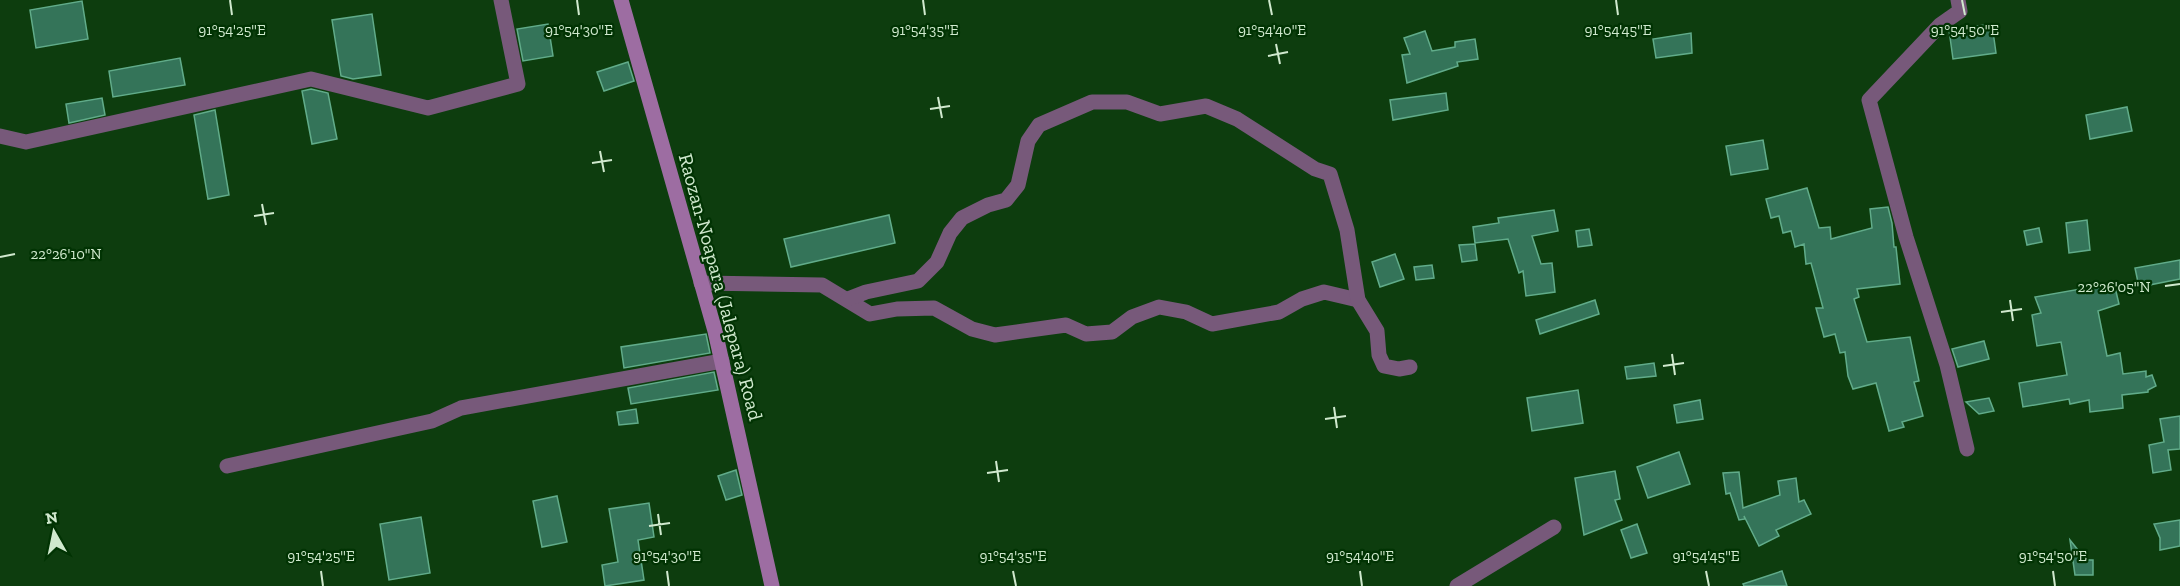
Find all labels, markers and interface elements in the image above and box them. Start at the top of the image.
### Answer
text: 91°54'25"E [198,21,266,39]
text: 91°54'30"E [545,21,613,39]
text: 91°54'35"E [891,21,959,39]
text: 91°54'40"E [1238,21,1306,39]
text: 91°54'45"E [1584,21,1652,39]
text: 91°54'50"E [1931,21,1999,39]
street label: Raozan-Noapara (Jalepara) Road [674,151,768,423]
text: 22°26'10"N [31,245,102,263]
text: 22°26'05"N [2078,278,2150,296]
north arrow [24,502,84,562]
text: N [44,507,59,528]
text: 91°54'25"E [287,547,355,565]
text: 91°54'30"E [633,547,701,565]
text: 91°54'35"E [979,547,1047,565]
text: 91°54'40"E [1326,547,1394,565]
text: 91°54'45"E [1672,547,1740,565]
text: 91°54'50"E [2019,547,2087,565]

